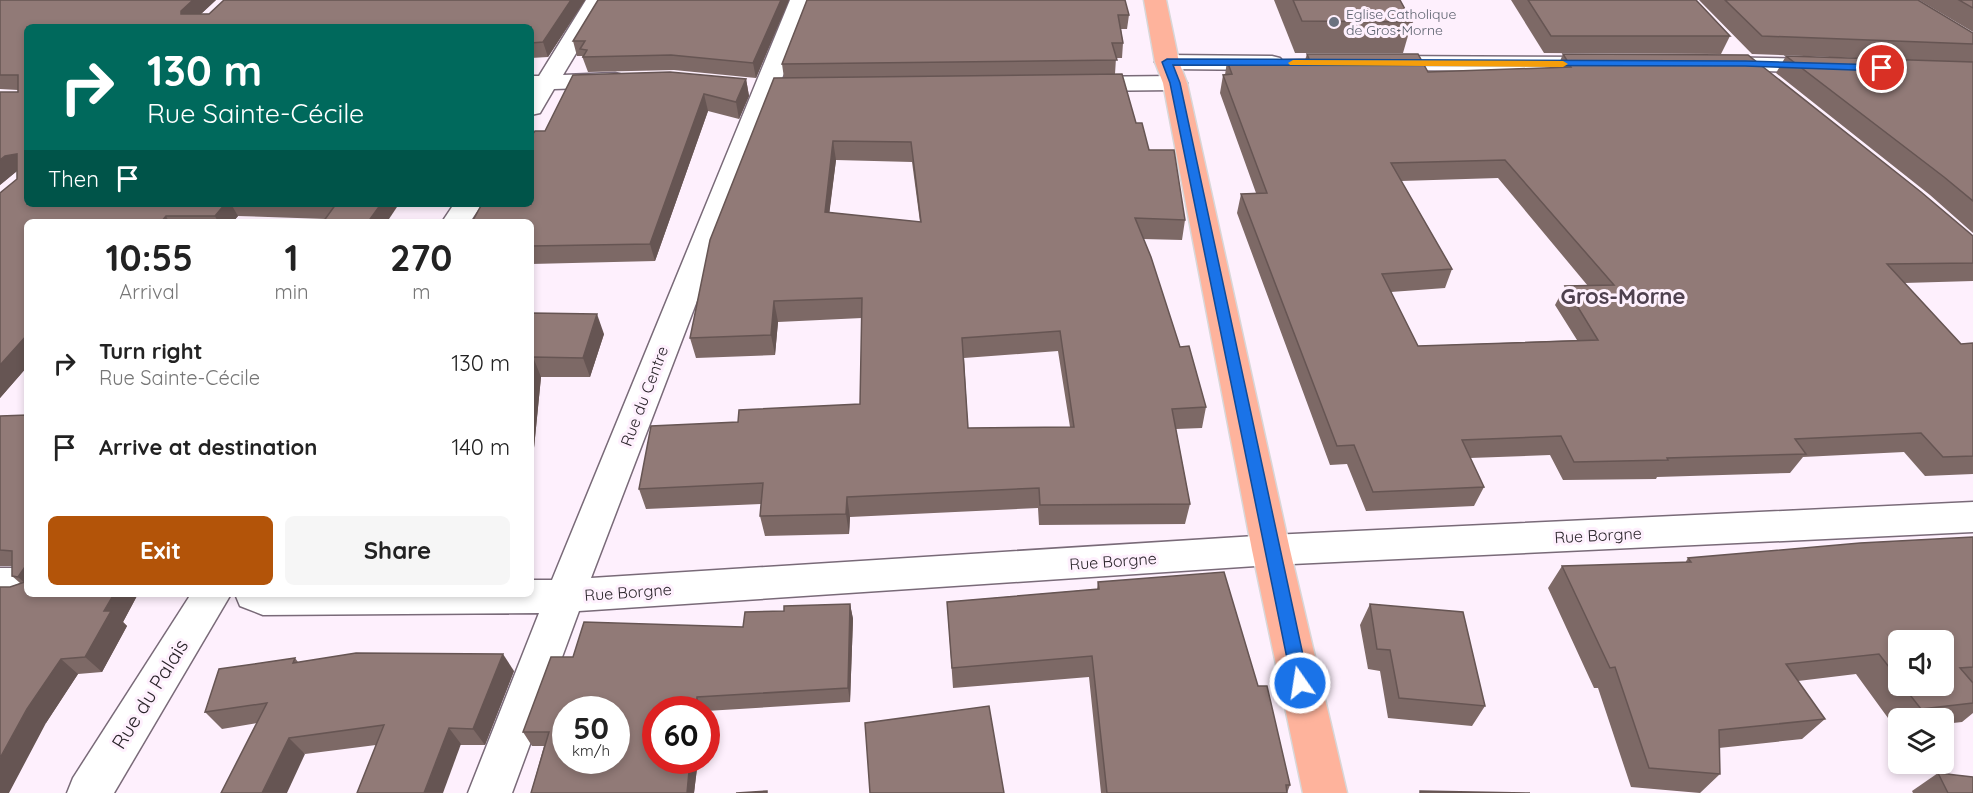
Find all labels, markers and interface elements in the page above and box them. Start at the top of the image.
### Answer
place label: Eglise Catholique de Gros-Morne [1346,5,1457,39]
marker: Eglise Catholique de Gros-Morne [1327,15,1341,29]
pin [1856,42,1907,93]
text: 130 m [147,44,262,97]
icon: right [48,48,126,126]
icon: arrive [1865,51,1898,84]
text: Rue Sainte-Cécile [147,96,364,130]
icon: arrive [111,162,144,195]
text: Then [48,165,99,193]
text: 10:55 [106,235,193,280]
text: 1 [285,235,299,280]
text: 270 [390,235,452,280]
text: Arrival [119,279,179,304]
text: min [274,279,309,304]
text: m [412,279,430,304]
district label: Gros-Morne [1561,282,1685,310]
text: Turn right [99,337,203,365]
street label: Rue du Centre [616,343,672,449]
icon: right [48,347,81,380]
text: 130 m [451,349,510,377]
text: Rue Sainte-Cécile [99,365,260,390]
icon: arrive [48,431,81,464]
text: Arrive at destination [99,433,317,461]
text: 140 m [451,433,510,461]
button: Exit [48,516,273,585]
button: Share [285,516,510,585]
street label: Rue Borgne [1554,523,1642,547]
street label: Rue Borgne [1069,548,1157,574]
street label: Rue Borgne [584,579,672,605]
map controls [1888,630,1954,774]
button: sound [1888,630,1954,696]
street label: Rue du Palais [106,634,193,753]
position arrow [1268,651,1332,715]
speed limit sign: 60 [642,696,720,774]
button: layers [1888,708,1954,774]
text: 50 [573,709,609,747]
text: km/h [572,741,610,760]

